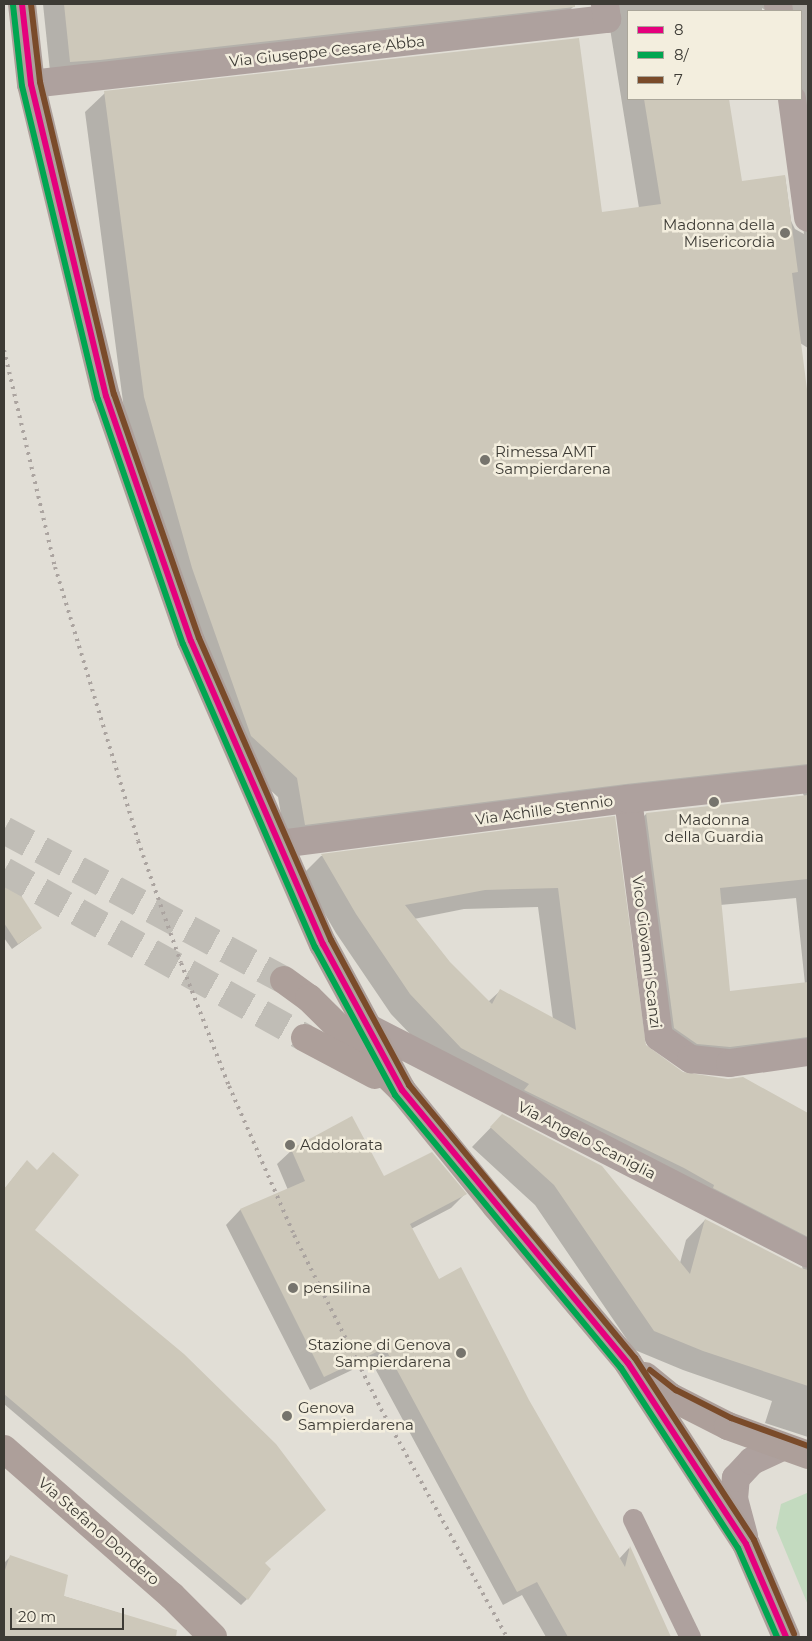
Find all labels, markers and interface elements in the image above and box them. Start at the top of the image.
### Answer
legend [627,10,802,100]
text: 8 [674,20,684,39]
street label: Via Giuseppe Cesare Abba [228,32,426,70]
text: 8/ [674,45,689,64]
text: 7 [674,70,683,89]
place label: Madonna della Misericordia [663,215,775,250]
marker: Madonna della Misericordia [779,227,791,239]
place label: Rimessa AMT Sampierdarena [495,442,611,477]
marker: Rimessa AMT Sampierdarena [479,454,491,466]
street label: Via Achille Stennio [474,791,614,829]
marker: Madonna della Guardia [708,796,720,808]
place label: Madonna della Guardia [664,810,764,845]
street label: Vico Giovanni Scanzi [629,874,665,1030]
street label: Via Angelo Scaniglia [515,1097,659,1183]
place label: Addolorata [300,1136,383,1154]
marker: Addolorata [284,1139,296,1151]
place label: pensilina [303,1279,371,1297]
marker: pensilina [287,1282,299,1294]
place label: Stazione di Genova Sampierdarena [308,1335,451,1370]
marker: Stazione di Genova Sampierdarena [455,1347,467,1359]
place label: Genova Sampierdarena [298,1398,414,1433]
marker: Genova Sampierdarena [280,1409,294,1423]
street label: Via Stefano Dondero [35,1473,163,1589]
scale bar [12,1598,126,1630]
text: 20 m [18,1607,56,1626]

